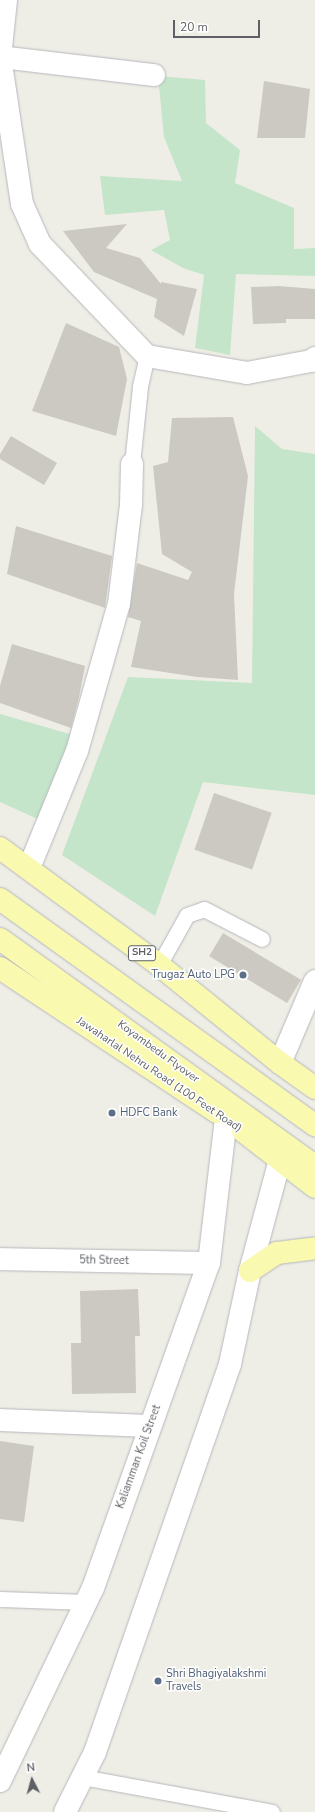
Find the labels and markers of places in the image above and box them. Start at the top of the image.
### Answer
place label: Trugaz Auto LPG [151,968,235,982]
marker: Trugaz Auto LPG [238,970,248,980]
place label: HDFC Bank [120,1106,178,1120]
marker: HDFC Bank [107,1108,117,1118]
place label: Shri Bhagiyalakshmi Travels [166,1668,266,1694]
marker: Shri Bhagiyalakshmi Travels [153,1676,163,1686]

